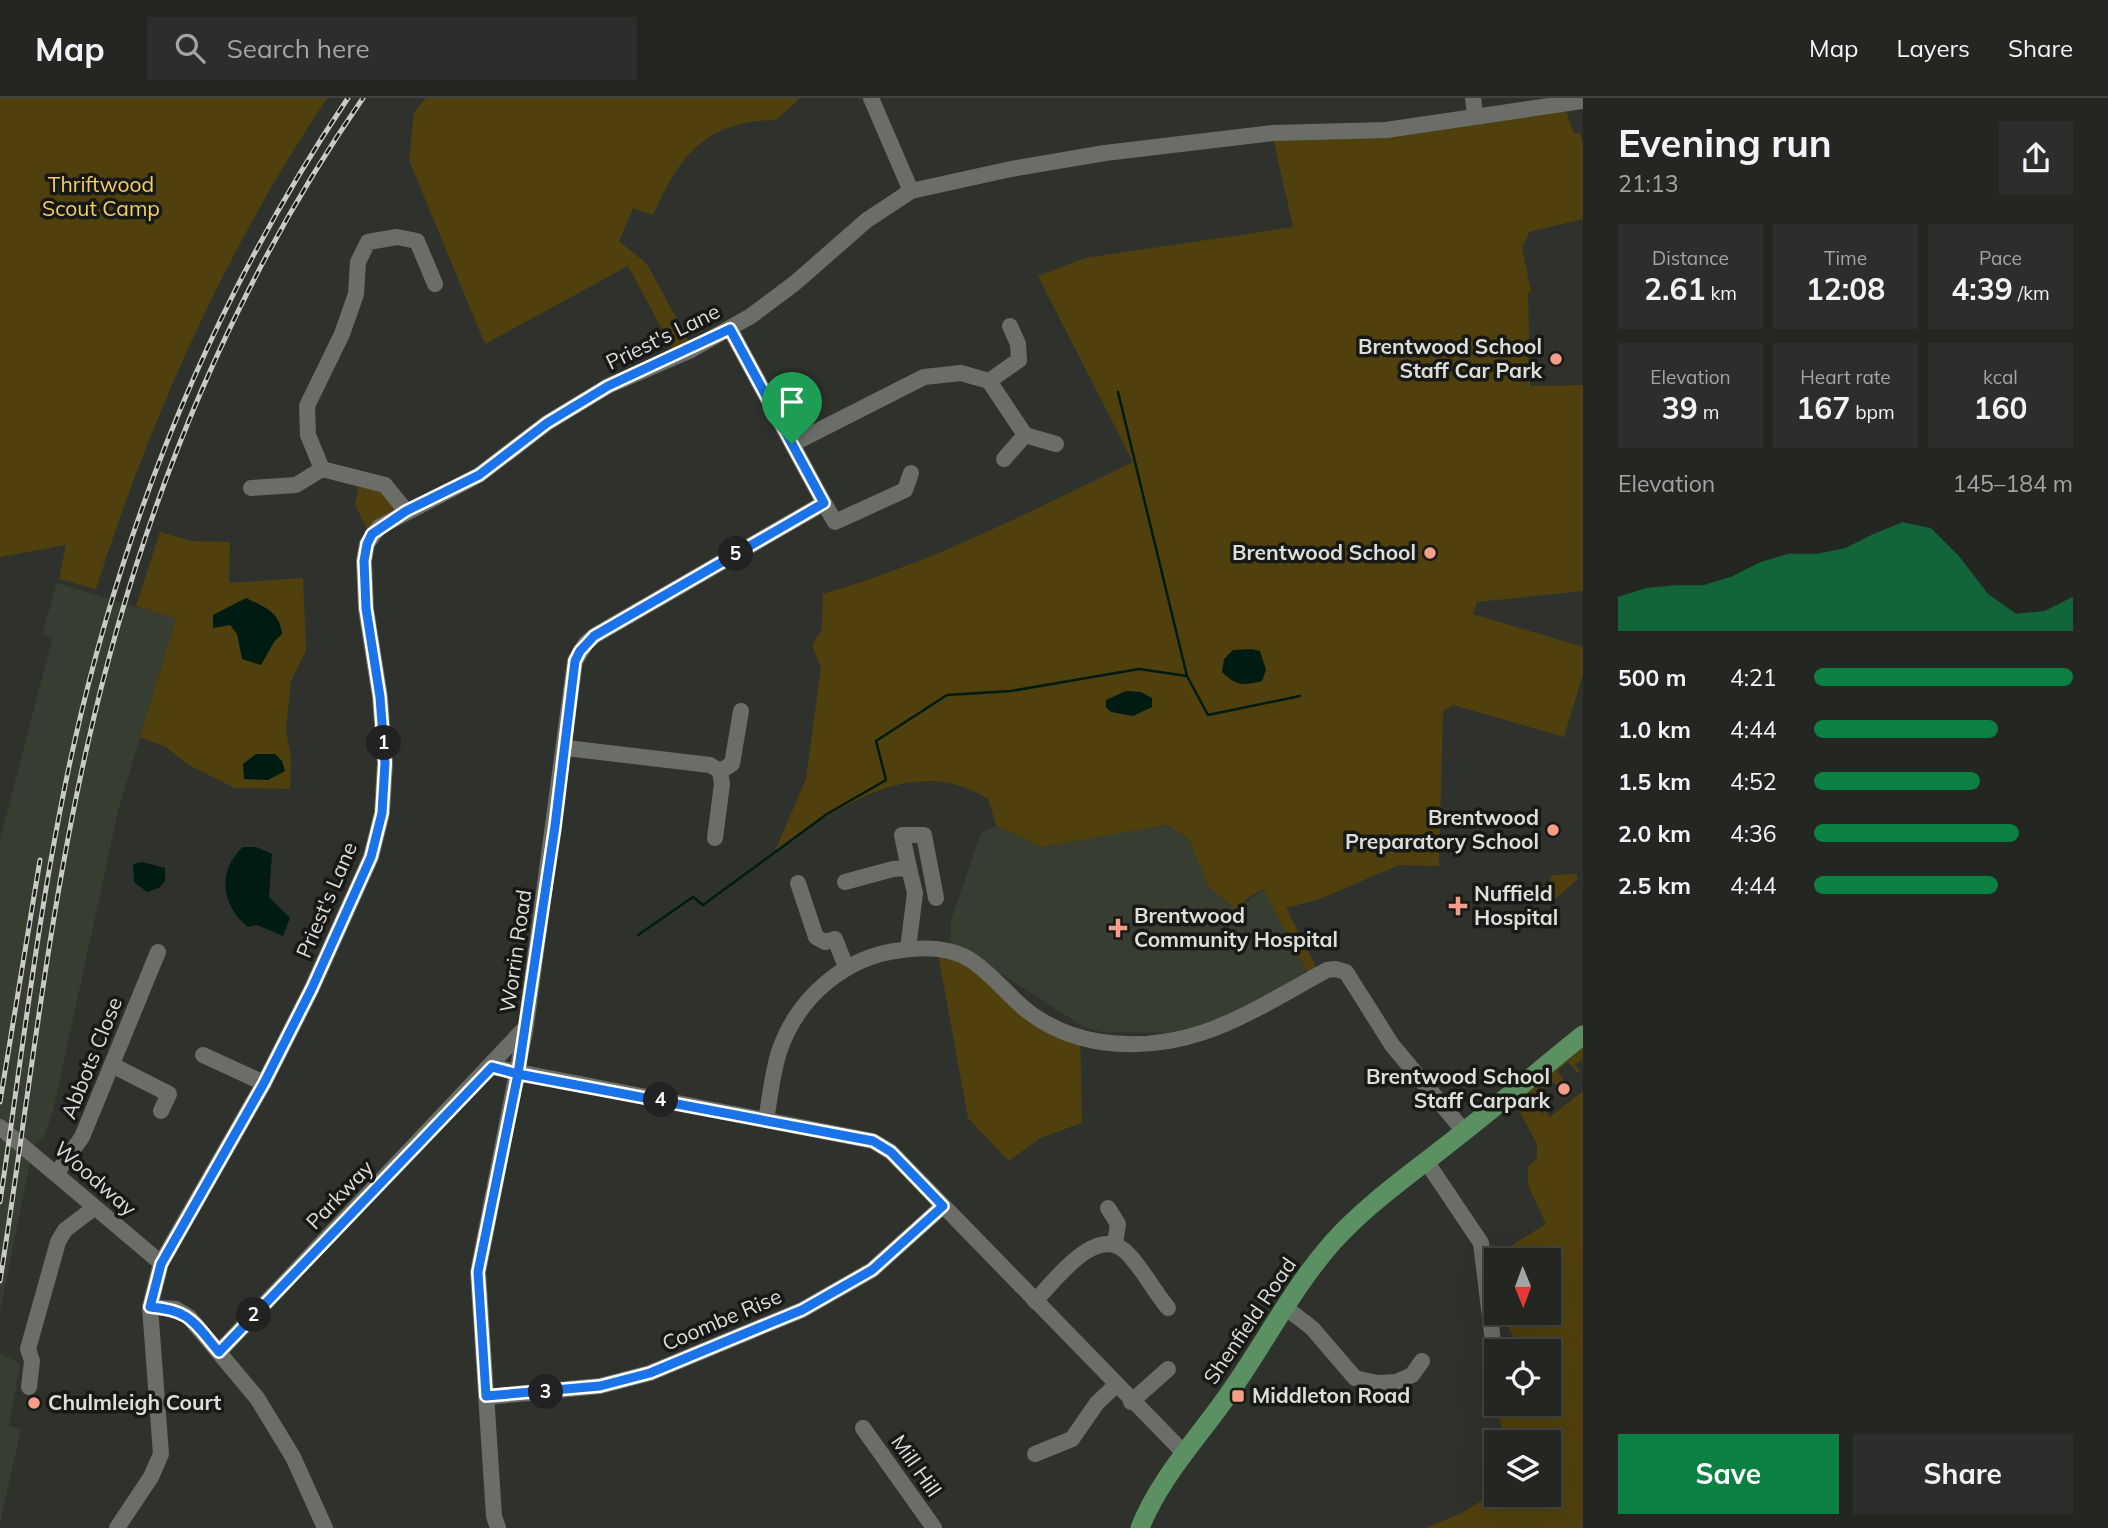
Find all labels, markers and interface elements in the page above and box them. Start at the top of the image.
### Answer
search box [147,17,637,80]
text: Map [35,28,105,69]
icon: search [171,29,209,67]
text: Search here [227,32,370,65]
text: Map [1809,33,1858,63]
text: Layers [1896,33,1970,63]
text: Share [2008,33,2073,63]
text: Evening run [1618,119,1832,167]
button: share [1999,121,2073,195]
text: 21:13 [1618,169,1678,198]
park label: Thriftwood Scout Camp [42,171,160,221]
text: Distance [1652,246,1729,270]
text: Time [1824,246,1867,270]
text: Pace [1979,246,2022,270]
text: 2.61 [1644,270,1706,308]
text: 12:08 [1806,270,1885,308]
text: 4:39 [1951,270,2013,308]
text: km [1706,281,1737,305]
text: /km [2013,281,2050,305]
street label: Priest's Lane [601,297,724,375]
place label: Brentwood School Staff Car Park [1358,333,1542,383]
marker: Brentwood School Staff Car Park [1548,351,1564,367]
text: Elevation [1650,365,1731,389]
text: Heart rate [1800,365,1891,389]
text: kcal [1983,365,2018,389]
pin [762,372,822,444]
icon: arrive [773,383,811,421]
text: 39 [1662,389,1698,427]
text: 167 [1796,389,1850,427]
text: 160 [1974,389,2028,427]
text: m [1698,400,1719,424]
text: bpm [1850,400,1895,424]
text: Elevation [1618,469,1715,498]
text: 145–184 m [1952,469,2073,498]
pin: 5 [718,536,754,572]
place label: Brentwood School [1232,539,1416,565]
text: 5 [730,541,741,565]
marker: Brentwood School [1422,545,1438,561]
text: 500 m [1618,663,1686,692]
text: 4:21 [1730,663,1777,692]
text: 1.0 km [1618,715,1691,744]
text: 4:44 [1730,715,1777,744]
pin: 1 [366,726,402,760]
text: 1 [378,730,389,754]
text: 1.5 km [1618,767,1691,796]
text: 4:52 [1730,767,1777,796]
place label: Brentwood Preparatory School [1345,804,1539,854]
text: 2.0 km [1618,819,1691,848]
text: 4:36 [1730,819,1777,848]
marker: Brentwood Preparatory School [1545,822,1561,838]
street label: Priest's Lane [290,838,362,962]
text: 2.5 km [1618,871,1691,900]
text: 4:44 [1730,871,1777,900]
place label: Nuffield Hospital [1474,880,1558,930]
street label: Worrin Road [494,888,536,1014]
marker: Nuffield Hospital [1448,896,1468,916]
place label: Brentwood Community Hospital [1134,902,1338,952]
marker: Brentwood Community Hospital [1108,918,1128,938]
street label: Abbots Close [55,993,127,1122]
place label: Brentwood School Staff Carpark [1366,1063,1550,1113]
marker: Brentwood School Staff Carpark [1556,1081,1572,1097]
pin: 4 [644,1082,678,1118]
text: 4 [655,1087,666,1111]
street label: Woodway [49,1136,142,1221]
street label: Parkway [300,1155,378,1234]
north arrow [1484,1248,1561,1325]
map controls [1484,1248,1561,1507]
street label: Shenfield Road [1197,1252,1301,1389]
street label: Coombe Rise [658,1282,785,1356]
pin: 2 [236,1298,272,1332]
text: 2 [248,1302,259,1326]
button: locate [1484,1339,1561,1416]
pin: 3 [528,1374,564,1410]
text: 3 [540,1379,551,1403]
place label: Middleton Road [1252,1382,1410,1408]
marker: Middleton Road [1230,1388,1246,1404]
place label: Chulmleigh Court [48,1389,221,1415]
marker: Chulmleigh Court [26,1395,42,1411]
street label: Mill Hill [886,1429,947,1501]
button: layers [1484,1430,1561,1507]
button: Save [1618,1434,1839,1514]
button: Share [1853,1434,2073,1514]

